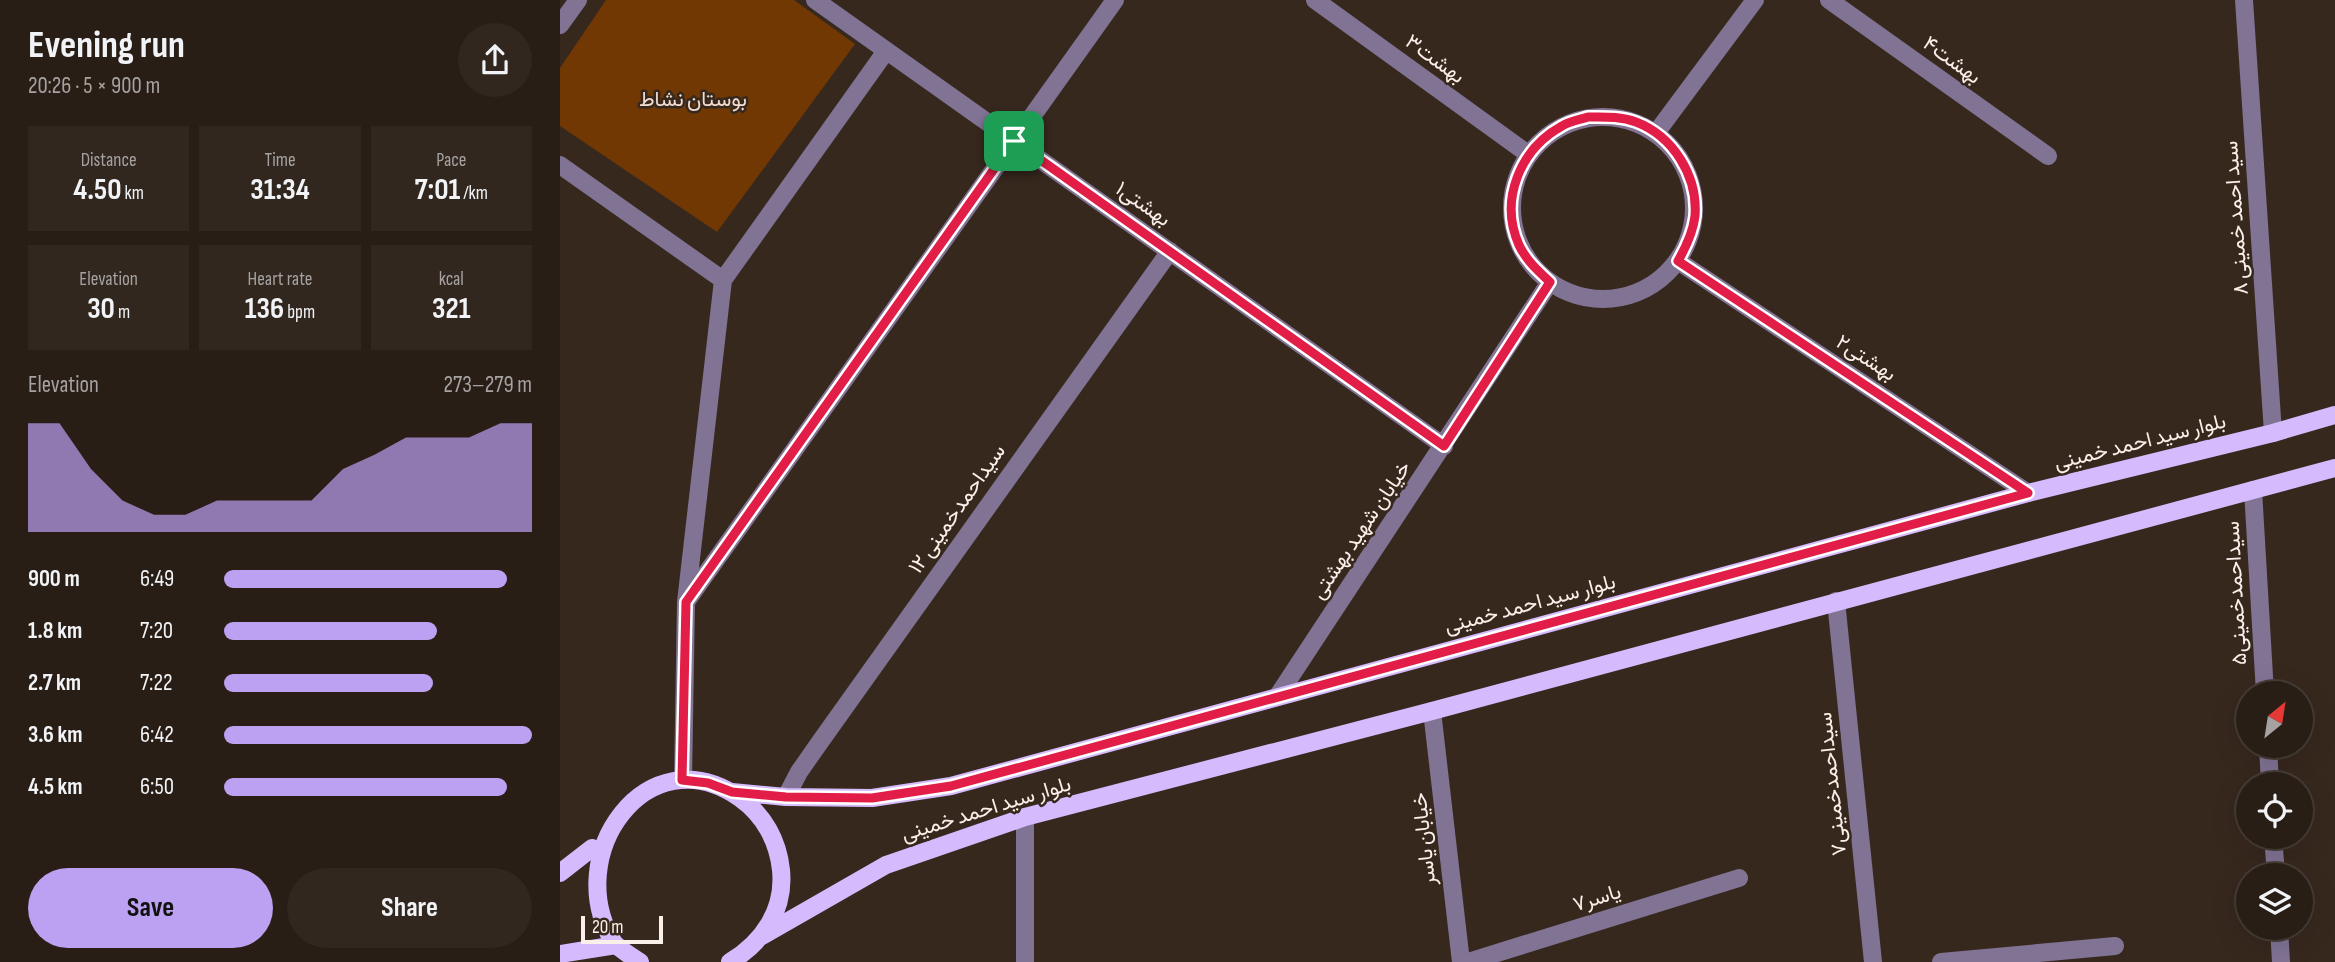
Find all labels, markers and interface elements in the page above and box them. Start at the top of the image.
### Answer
text: Evening run [28,23,185,68]
button: share [458,23,532,97]
street label: بهشت۳ [1400,29,1470,89]
street label: بهشت۴ [1918,31,1986,89]
text: 20:26 · 5 × 900 m [28,72,160,100]
park label: بوستان نشاط [639,87,747,112]
pin [984,111,1044,171]
icon: arrive [995,122,1033,160]
street label: سید احمد خمینی ۸ [2218,140,2254,296]
text: Distance [81,149,137,172]
text: Time [264,149,296,172]
text: Pace [436,149,466,172]
text: 4.50 [73,172,122,208]
text: 31:34 [250,172,310,208]
text: 7:01 [415,172,460,208]
street label: بهشتی۱ [1111,176,1175,232]
text: km [122,182,144,205]
text: /km [460,182,488,205]
text: Elevation [79,268,138,291]
text: Heart rate [248,268,312,291]
text: kcal [439,268,464,291]
text: 30 [87,291,115,327]
text: 136 [245,291,284,327]
text: 321 [432,291,471,327]
text: m [115,301,130,324]
text: bpm [284,301,315,324]
street label: بهشتی۲ [1831,329,1901,387]
text: Elevation [28,371,99,399]
text: 273–279 m [444,371,532,399]
street label: بلوار سید احمد خمینی [2051,409,2229,475]
street label: سیداحمدخمینی ۱۲ [903,439,1011,579]
street label: خیابان شهید بهشتی [1306,456,1416,604]
street label: سیداحمدخمینی۵ [2220,520,2252,666]
text: 900 m [28,565,80,593]
text: 6:49 [140,565,174,593]
street label: بلوار سید احمد خمینی [1442,569,1618,639]
text: 1.8 km [28,617,82,645]
text: 7:20 [140,617,173,645]
text: 2.7 km [28,669,81,697]
text: 7:22 [140,669,172,697]
north arrow [2236,681,2314,758]
map controls [2236,681,2313,940]
street label: سیداحمدخمینی۷ [1812,711,1852,857]
text: 3.6 km [28,721,82,749]
text: 6:42 [140,721,174,749]
street label: بلوار سید احمد خمینی [898,771,1074,847]
button: locate [2236,772,2313,849]
text: 4.5 km [28,773,83,801]
text: 6:50 [140,773,174,801]
street label: خیابان یاسر [1407,791,1441,888]
button: layers [2236,863,2313,940]
button: Save [28,868,273,948]
button: Share [287,868,532,948]
street label: یاسر۷ [1570,879,1624,917]
scale bar [581,913,663,945]
text: 20 m [592,916,624,939]

